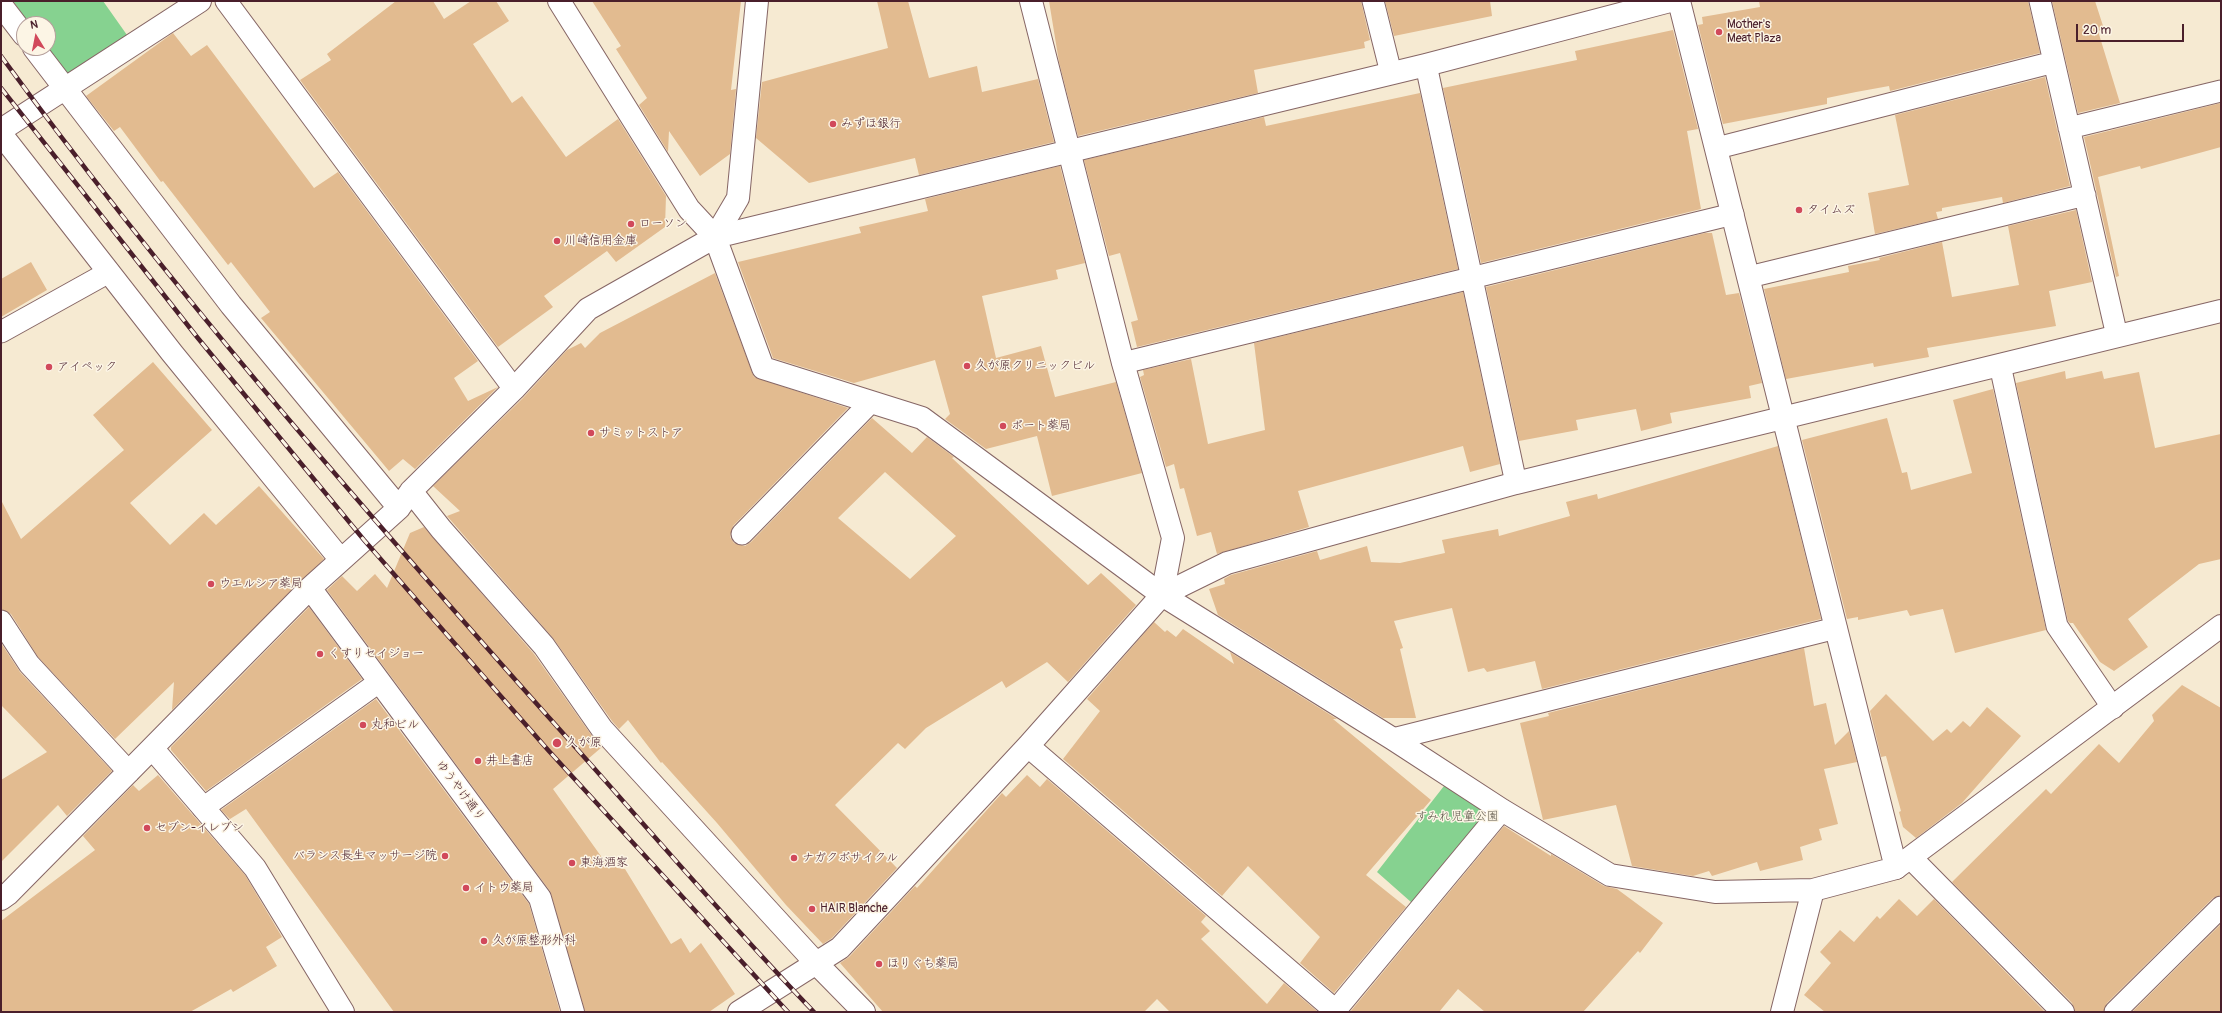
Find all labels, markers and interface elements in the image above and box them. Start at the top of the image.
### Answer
north arrow [16,16,56,56]
scale bar [2078,16,2186,42]
text: N [29,18,39,32]
place label: Mother's Meat Plaza [1727,18,1781,46]
text: 20 m [2083,23,2111,38]
marker: Mother's Meat Plaza [1714,27,1724,37]
place label: みずほ銀行 [841,117,901,131]
marker: みずほ銀行 [828,119,838,129]
place label: タイムズ [1807,203,1855,217]
marker: タイムズ [1794,205,1804,215]
place label: ローソン [639,217,687,231]
marker: ローソン [626,219,636,229]
place label: 川崎信用金庫 [565,234,637,248]
marker: 川崎信用金庫 [552,236,562,246]
place label: 久が原クリニックビル [975,359,1095,373]
place label: アイペック [57,360,117,374]
marker: 久が原クリニックビル [962,361,972,371]
marker: アイペック [44,362,54,372]
place label: ポート薬局 [1011,419,1071,433]
marker: ポート薬局 [998,421,1008,431]
place label: サミットストア [599,426,683,440]
marker: サミットストア [586,428,596,438]
place label: ウエルシア薬局 [219,577,303,591]
marker: ウエルシア薬局 [206,579,216,589]
place label: くすりセイジョー [328,647,424,661]
marker: くすりセイジョー [315,649,325,659]
place label: 丸和ビル [371,718,419,732]
marker: 丸和ビル [358,720,368,730]
place label: 久が原 [566,736,602,750]
marker: 久が原 [551,737,563,749]
place label: 井上書店 [486,754,534,768]
marker: 井上書店 [473,756,483,766]
street label: ゆうやけ通り [433,758,487,824]
park label: すみれ児童公園 [1415,810,1499,824]
place label: セブン-イレブン [155,821,244,835]
marker: セブン-イレブン [142,823,152,833]
place label: バランス長生マッサージ院 [293,849,437,863]
marker: バランス長生マッサージ院 [440,851,450,861]
place label: ナガクボサイクル [802,851,898,865]
marker: ナガクボサイクル [789,853,799,863]
place label: 東海酒家 [580,856,628,870]
marker: 東海酒家 [567,858,577,868]
place label: イトウ薬局 [474,881,534,895]
marker: イトウ薬局 [461,883,471,893]
place label: HAIR Blanche [820,902,888,916]
marker: HAIR Blanche [807,904,817,914]
place label: 久が原整形外科 [492,934,576,948]
marker: 久が原整形外科 [479,936,489,946]
place label: ほりぐち薬局 [887,957,959,971]
marker: ほりぐち薬局 [874,959,884,969]

